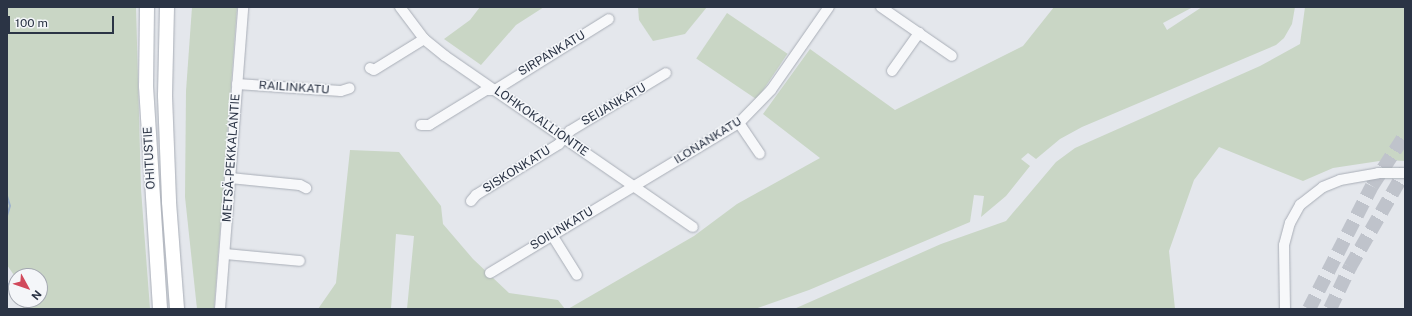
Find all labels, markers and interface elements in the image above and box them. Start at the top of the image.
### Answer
scale bar [10,8,116,34]
text: 100 m [15,16,48,30]
street label: SIRPANKATU [516,28,588,80]
street label: RAILINKATU [258,78,330,98]
street label: SEIJANKATU [579,81,649,129]
street label: LOHKOKALLIONTIE [491,84,591,160]
street label: METSÄ-PEKKALANTIE [220,93,244,223]
street label: ILONANKATU [672,115,744,167]
street label: OHITUSTIE [141,126,159,190]
street label: SISKONKATU [481,144,553,196]
street label: SOILINKATU [528,205,596,253]
north arrow [8,268,48,308]
text: N [29,288,44,302]

